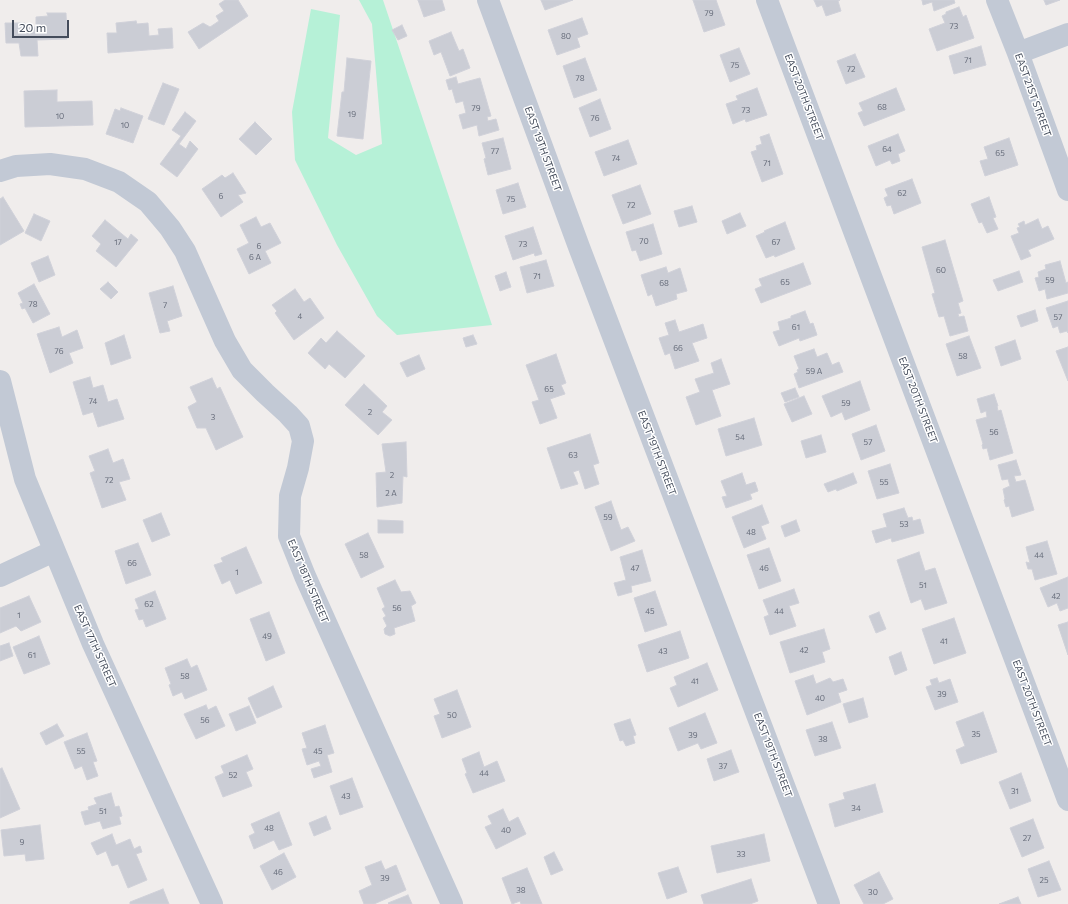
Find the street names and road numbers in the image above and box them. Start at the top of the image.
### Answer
street label: EAST 20TH STREET [782,52,826,142]
street label: EAST 21ST STREET [1012,52,1054,138]
street label: EAST 19TH STREET [522,105,564,193]
street label: EAST 20TH STREET [896,355,940,445]
street label: EAST 19TH STREET [635,409,679,497]
street label: EAST 18TH STREET [285,537,331,625]
street label: EAST 17TH STREET [71,603,119,689]
street label: EAST 20TH STREET [1010,658,1054,748]
street label: EAST 19TH STREET [751,711,795,799]

